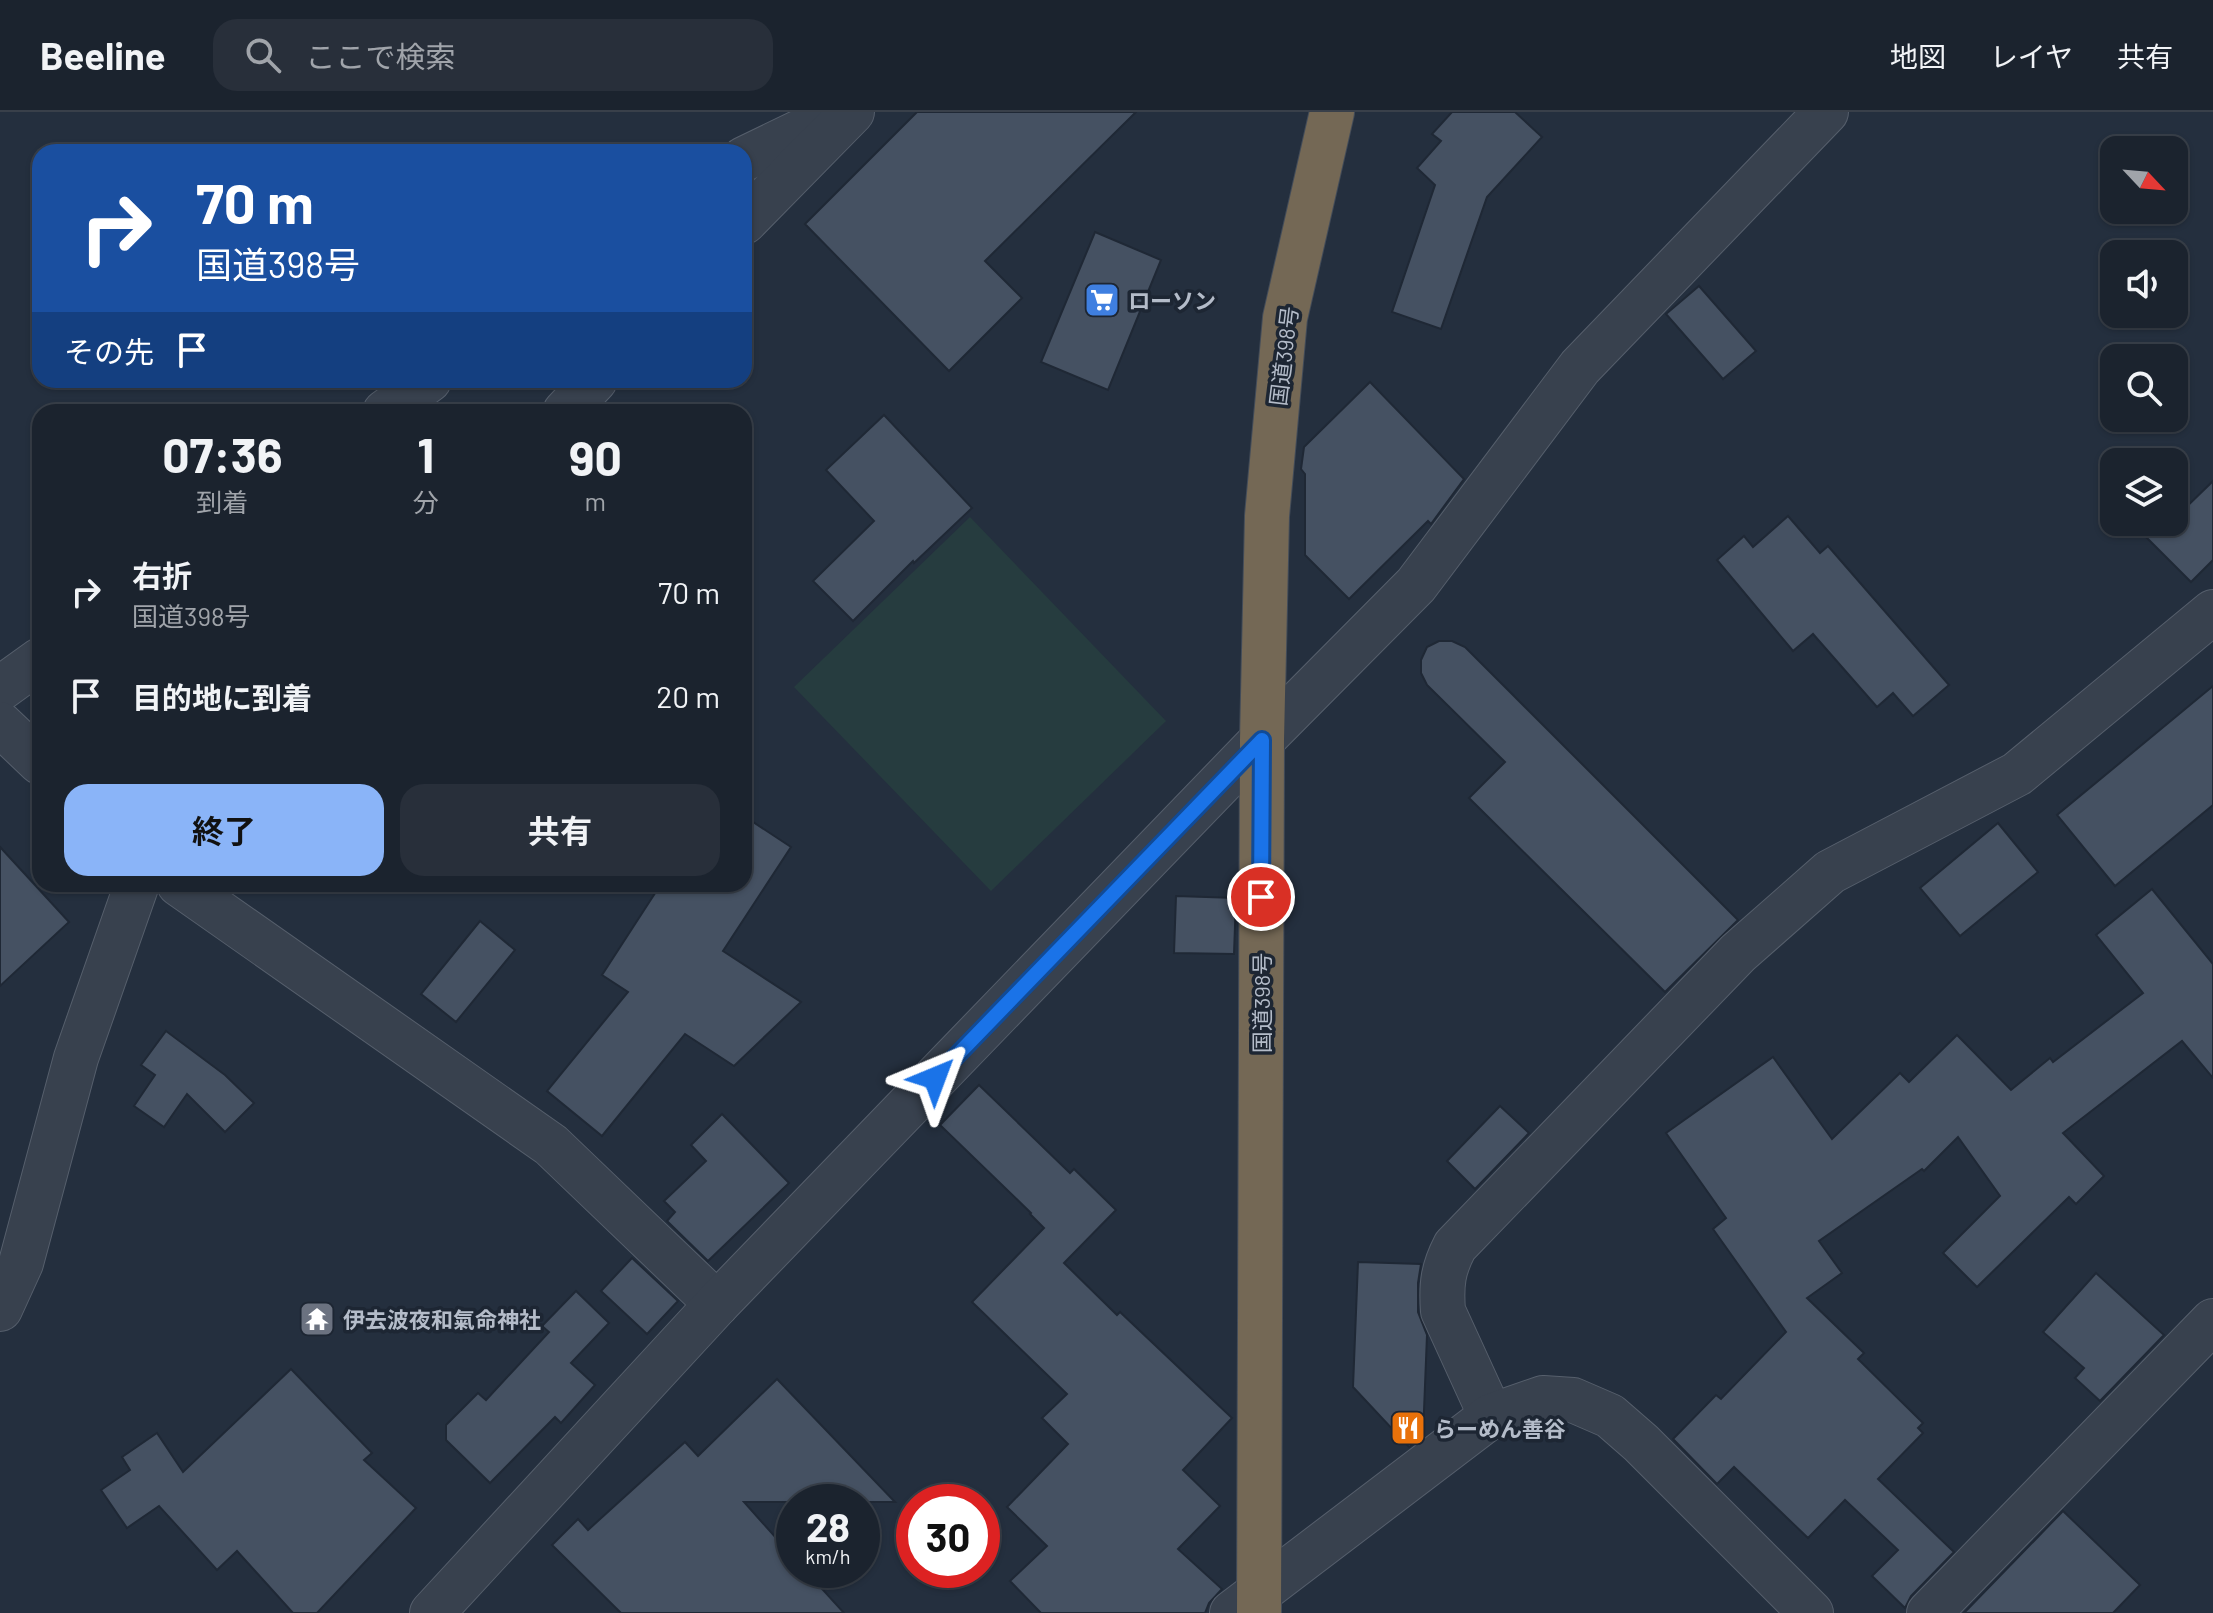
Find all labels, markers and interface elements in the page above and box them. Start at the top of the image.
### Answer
search box [213,19,773,91]
text: Beeline [40,32,165,78]
icon: search [241,33,285,77]
text: ここで検索 [305,38,455,74]
text: 地図 [1890,39,1946,73]
text: レイヤ [1990,39,2073,73]
text: 共有 [2117,39,2173,73]
north arrow [2100,136,2188,224]
map controls [2100,136,2188,536]
text: 70 m [196,168,314,235]
icon: right [64,176,168,280]
button: sound [2100,240,2188,328]
text: 国道398号 [196,242,360,285]
supermarket icon: ローソン [1083,281,1121,319]
place label: ローソン [1128,287,1216,313]
street label: 国道398号 [1264,305,1302,407]
icon: arrive [170,328,214,372]
text: その先 [64,333,154,369]
button: search [2100,344,2188,432]
text: 07:36 [162,425,283,483]
text: 1 [417,425,434,483]
text: 90 [569,428,622,486]
button: layers [2100,448,2188,536]
text: m [585,485,606,516]
text: 到着 [196,486,248,517]
text: 分 [413,486,439,517]
text: 右折 [132,557,192,593]
icon: right [64,570,108,614]
text: 70 m [658,574,720,610]
text: 国道398号 [132,600,250,631]
icon: arrive [64,674,108,718]
text: 20 m [656,678,720,714]
text: 目的地に到着 [132,679,312,715]
button: 終了 [64,784,384,876]
button: 共有 [400,784,720,876]
pin [1227,863,1295,931]
icon: arrive [1239,875,1283,919]
street label: 国道398号 [1248,953,1274,1053]
position arrow [893,1036,977,1120]
temple icon: 伊去波夜和氣命神社 [298,1300,336,1338]
place label: 伊去波夜和氣命神社 [343,1306,541,1332]
restaurant icon: らーめん善谷 [1389,1409,1427,1447]
place label: らーめん善谷 [1434,1415,1566,1441]
speed limit sign: 30 [896,1484,1000,1588]
text: 28 [806,1502,850,1550]
text: km/h [805,1544,851,1568]

